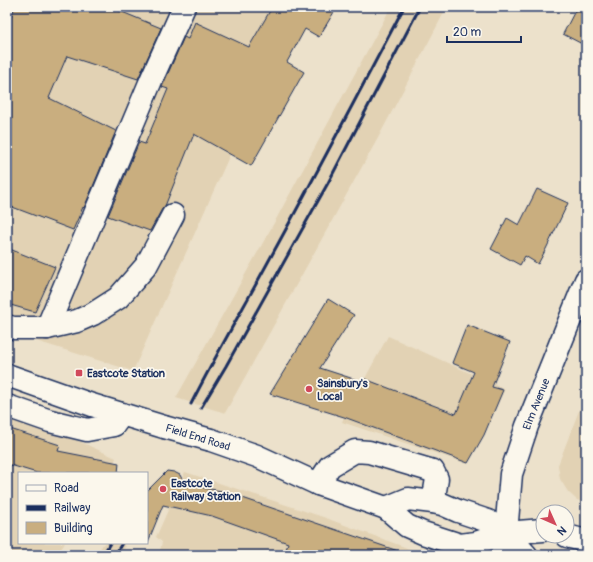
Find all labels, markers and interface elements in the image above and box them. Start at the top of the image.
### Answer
scale bar [447,18,521,44]
text: 20 m [453,25,482,40]
place label: Eastcote Station [87,367,165,380]
marker: Eastcote Station [74,368,84,378]
street label: Elm Avenue [520,376,553,431]
place label: Sainsbury's Local [317,377,368,403]
marker: Sainsbury's Local [304,384,314,394]
street label: Field End Road [164,421,232,453]
legend [18,472,148,544]
place label: Eastcote Railway Station [171,477,241,503]
text: Road [54,481,79,496]
marker: Eastcote Railway Station [158,484,168,494]
text: Railway [54,501,90,516]
north arrow [535,504,575,544]
text: Building [54,521,93,536]
text: N [554,523,569,538]

